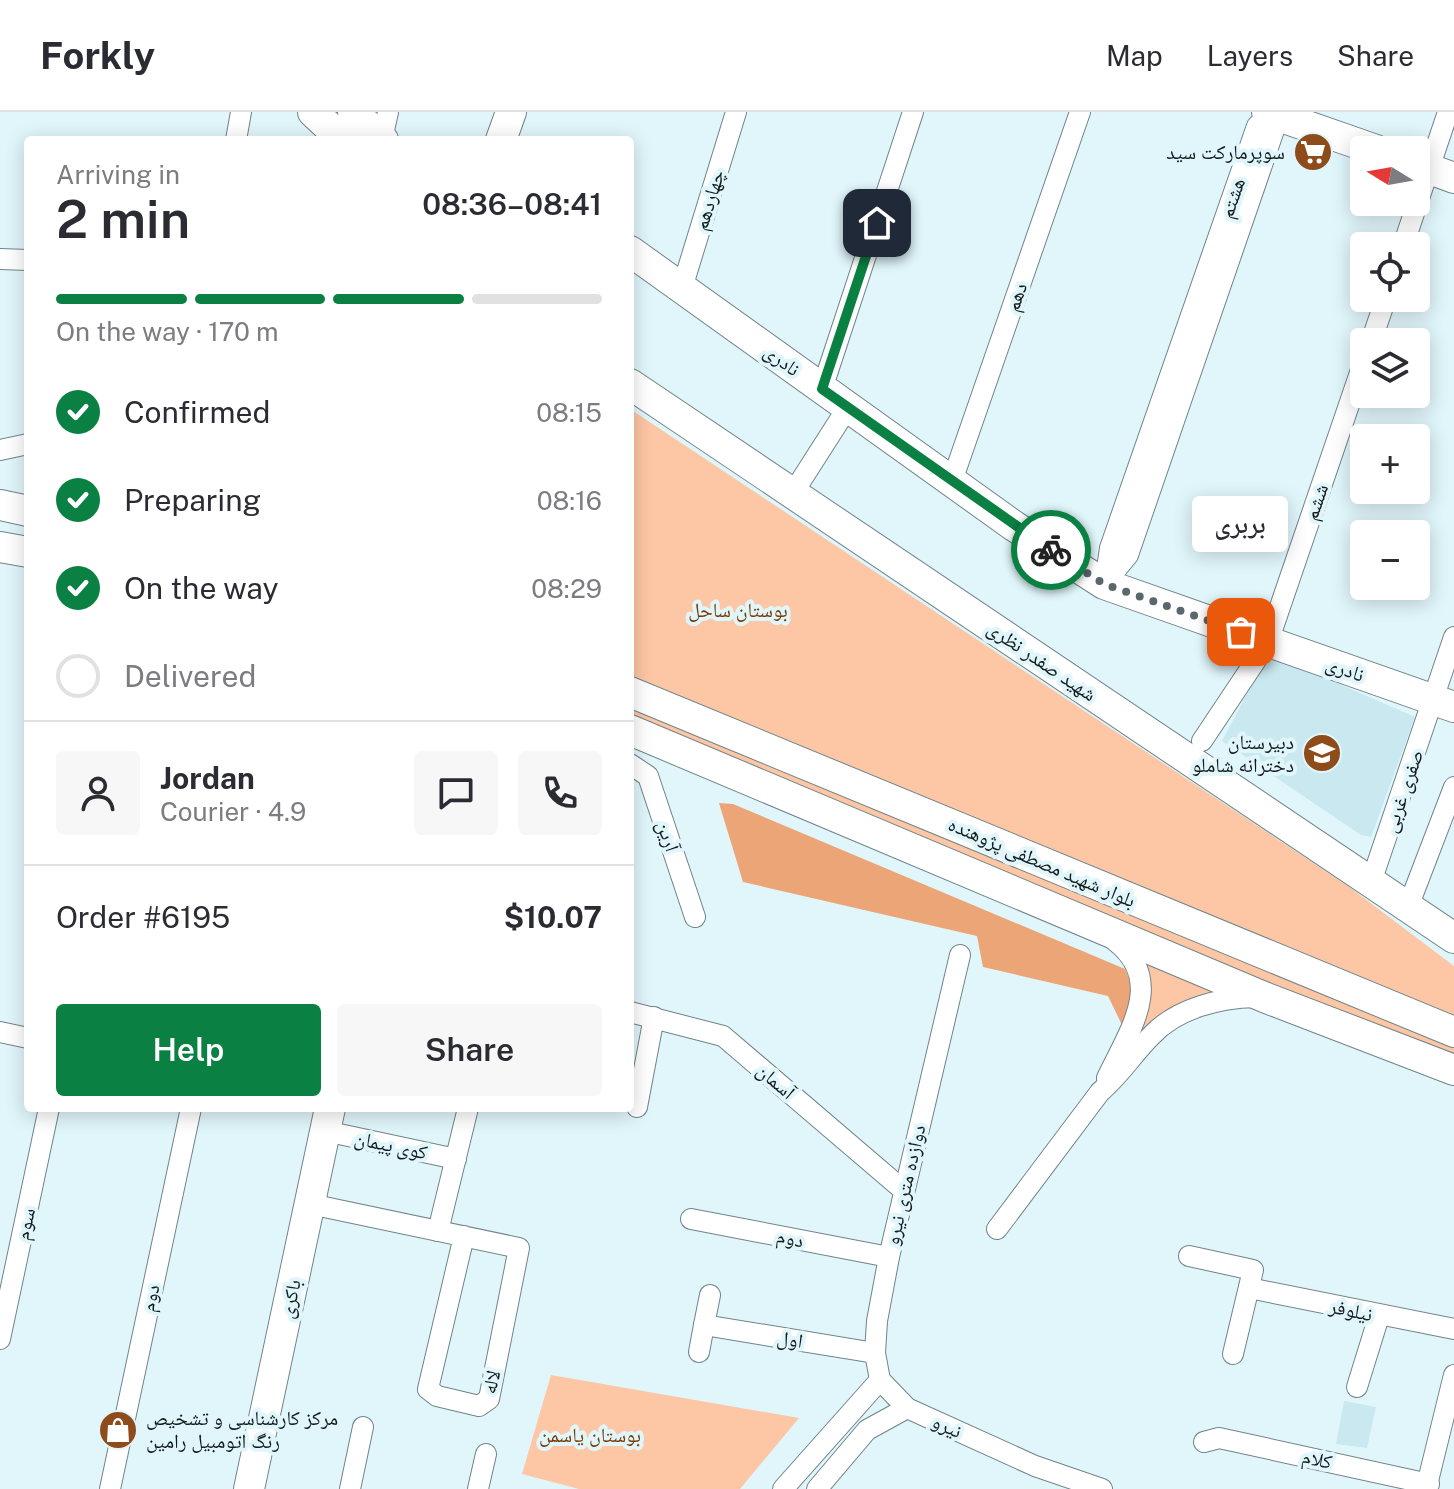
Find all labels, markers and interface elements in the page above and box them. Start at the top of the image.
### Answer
text: Forkly [40,33,155,78]
text: Map [1106,39,1163,72]
text: Layers [1207,39,1293,72]
text: Share [1337,39,1414,72]
supermarket icon: سوپرمارکت سید [1292,131,1334,173]
north arrow [1350,136,1430,216]
map controls [1350,136,1430,600]
place label: سوپرمارکت سید [1166,140,1285,164]
text: Arriving in [56,159,180,190]
street label: چهاردهم [688,167,732,234]
street label: هشتم [1214,175,1252,222]
text: 08:36–08:41 [422,186,602,222]
text: 2 min [56,189,190,250]
pin [843,189,911,257]
icon: home [855,201,899,245]
button: locate [1350,232,1430,312]
street label: دهم [1000,279,1034,315]
text: On the way · 170 m [56,316,279,347]
button: layers [1350,328,1430,408]
street label: نادری [759,339,805,381]
icon: check [56,390,100,434]
text: Confirmed [124,394,270,430]
text: 08:15 [536,397,602,428]
button: + [1350,424,1430,504]
icon: check [56,478,100,522]
street label: ششم [1299,481,1335,524]
text: Preparing [124,482,261,518]
text: 08:16 [537,485,602,516]
callout: بربری [1193,496,1289,552]
text: بربری [1214,508,1266,539]
courier [1011,510,1091,590]
button: − [1350,520,1430,600]
icon: bike [1029,528,1073,572]
icon: check [56,566,100,610]
text: On the way [124,570,278,606]
text: 08:29 [531,573,602,604]
park label: بوستان ساحل [688,598,788,622]
pin [1207,598,1275,666]
icon: bag [1219,610,1263,654]
street label: شهید صفدر نظری [983,616,1101,706]
street label: نادری [1323,651,1367,687]
text: Delivered [124,658,256,694]
place label: دبیرستان دخترانه شاملو [1192,730,1294,777]
school or university icon: دبیرستان دخترانه شاملو [1301,732,1343,774]
street label: صفری غربی [1378,746,1428,836]
button: person [56,751,140,835]
button: chat [414,751,498,835]
button: phone [518,751,602,835]
text: Jordan [160,760,255,796]
text: Courier · 4.9 [160,796,306,827]
street label: بلوار شهید مصطفی پژوهنده [945,812,1139,912]
street label: آرین [652,817,685,855]
text: Order #6195 [56,899,230,935]
text: $10.07 [504,899,602,935]
button: Help [56,1004,321,1096]
button: Share [337,1004,602,1096]
street label: آسمان [752,1058,801,1105]
street label: دوازده متری نیرو [879,1122,931,1248]
street label: کوی پیمان [352,1126,430,1165]
street label: سوم [10,1206,42,1243]
street label: دوم [774,1224,806,1254]
street label: باکری [274,1277,306,1321]
street label: دوم [135,1282,167,1314]
street label: نیلوفر [1326,1294,1375,1326]
street label: اول [775,1325,805,1353]
street label: لاله [477,1368,505,1396]
place label: مرکز کارشناسی و تشخیص رنگ اتومبیل رامین [146,1406,338,1453]
shop icon: مرکز کارشناسی و تشخیص رنگ اتومبیل رامین [97,1409,139,1451]
street label: نیرو [928,1409,966,1443]
park label: بوستان یاسمن [539,1423,641,1447]
street label: کلام [1299,1444,1334,1476]

